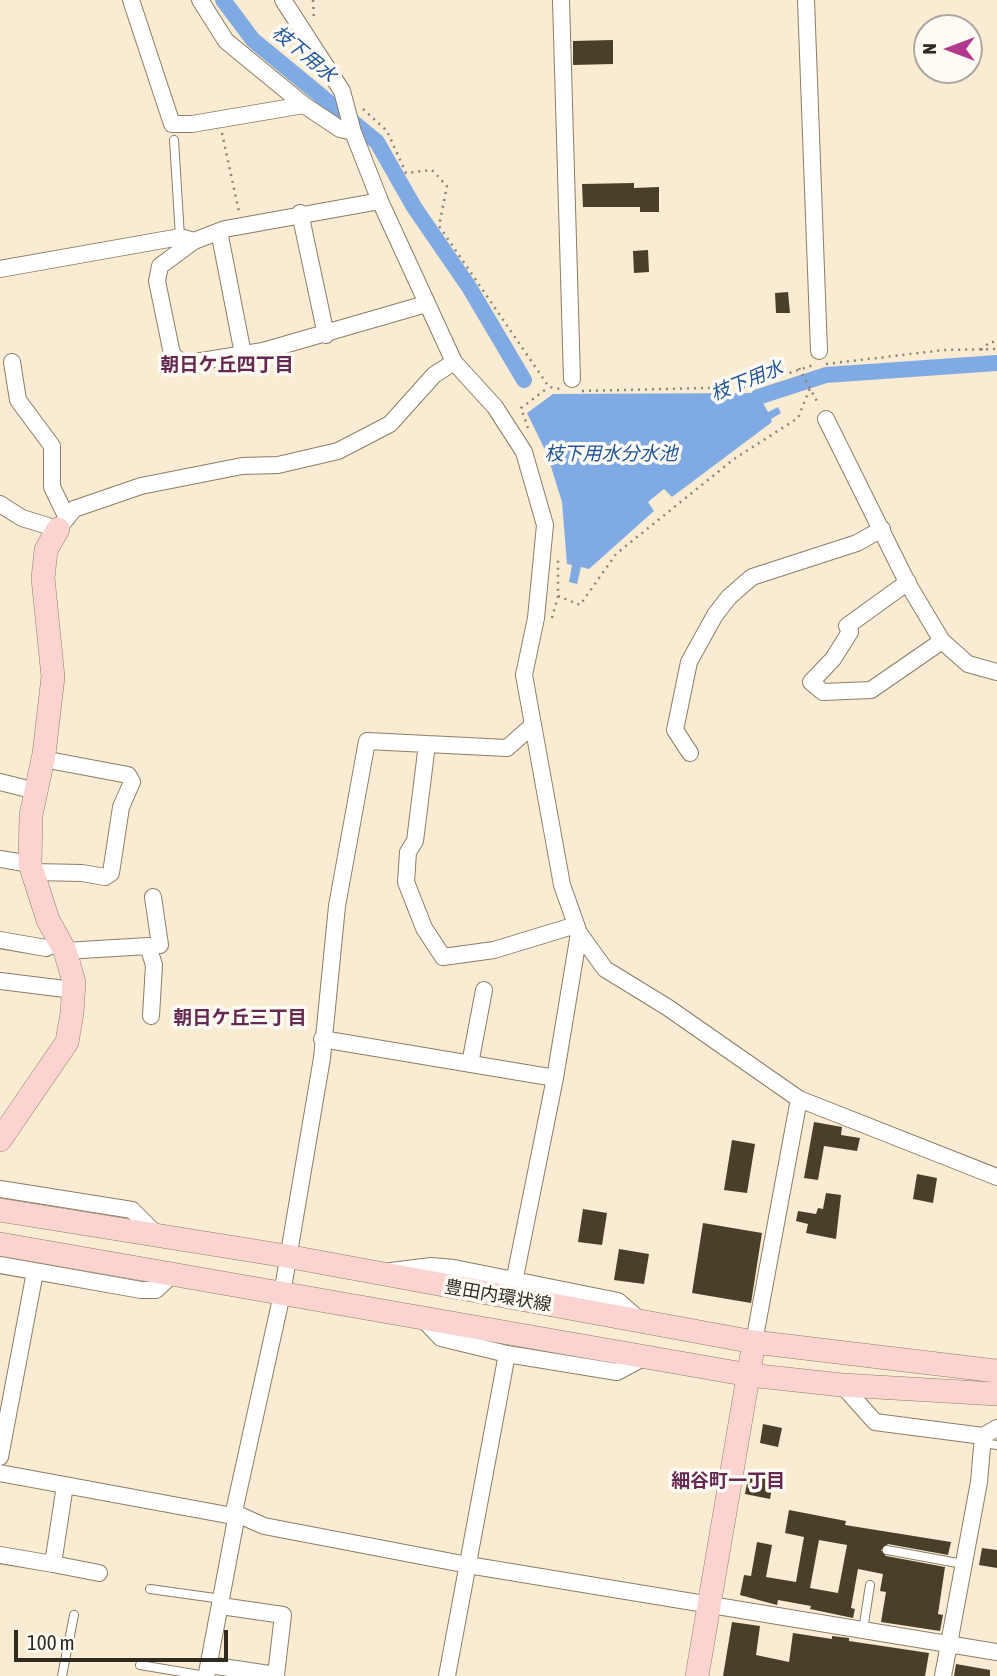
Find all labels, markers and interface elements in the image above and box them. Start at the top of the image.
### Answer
north arrow [913,14,983,84]
water label: 枝下用水 [268,21,340,87]
text: N [918,43,940,55]
district label: 朝日ケ丘四丁目 [161,354,293,376]
water label: 枝下用水 [707,356,787,406]
water label: 枝下用水分水池 [545,443,677,465]
district label: 朝日ケ丘三丁目 [174,1007,306,1029]
street label: 豊田内環状線 [443,1276,553,1316]
district label: 細谷町一丁目 [671,1470,785,1492]
scale bar [18,1616,231,1660]
text: 100 m [27,1630,75,1654]

